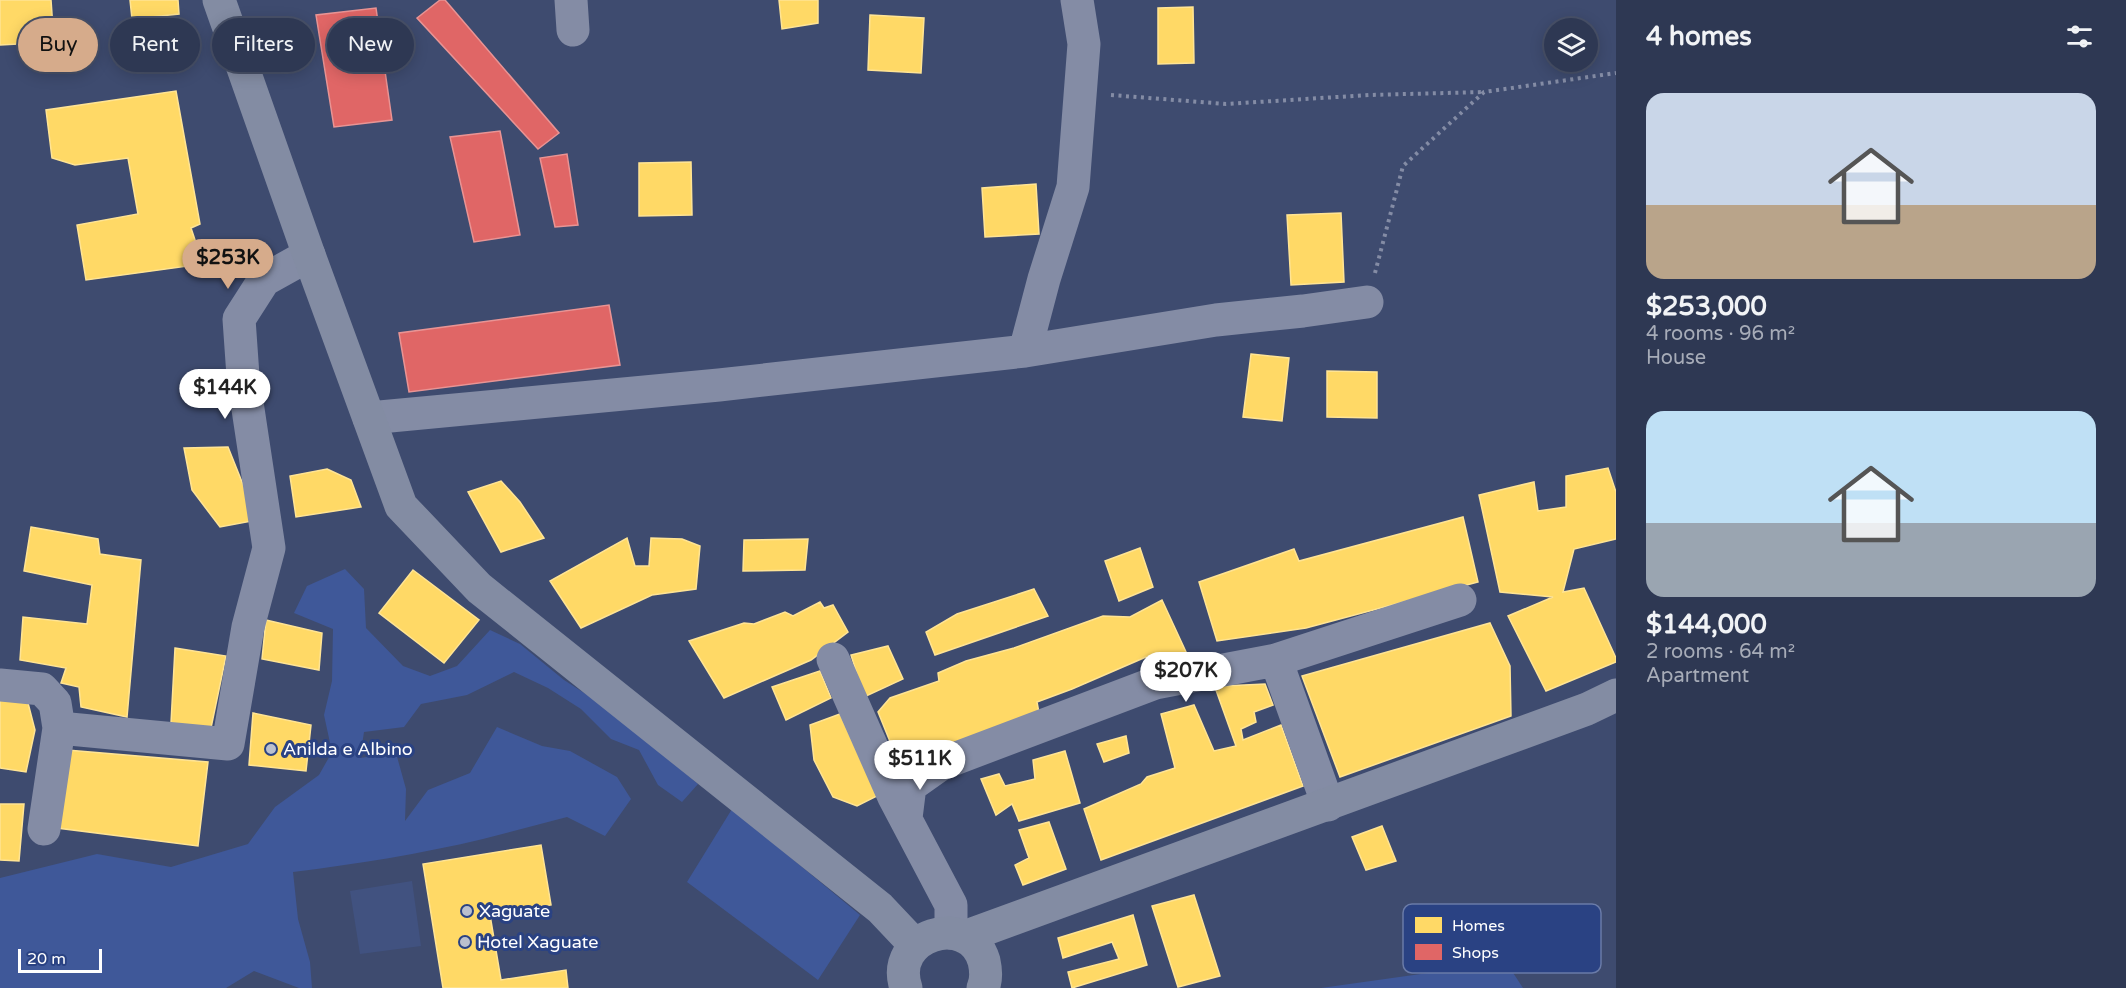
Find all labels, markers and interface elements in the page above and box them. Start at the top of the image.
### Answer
chip: Buy [18,18,98,72]
chip: Rent [110,18,200,72]
chip: Filters [212,18,315,72]
chip: New [327,18,414,72]
map controls [1544,18,1598,72]
button: layers [1544,18,1598,72]
icon: filters [2063,20,2096,53]
text: 4 homes [1646,21,1752,52]
icon: home [1817,132,1925,240]
pin: $253K [186,239,270,290]
text: $253K [196,246,260,270]
text: $253,000 [1646,291,1767,322]
text: 4 rooms · 96 m² [1646,322,1795,346]
text: House [1646,346,1706,370]
pin: $144K [183,369,267,420]
text: $144K [193,376,257,400]
icon: home [1817,450,1925,558]
text: $144,000 [1646,609,1767,640]
text: 2 rooms · 64 m² [1646,640,1795,664]
pin: $207K [1144,652,1228,703]
text: $207K [1154,659,1218,683]
text: Apartment [1646,664,1749,688]
place label: Anilda e Albino [283,738,413,760]
pin: $511K [878,740,962,791]
marker: Anilda e Albino [264,742,278,756]
text: $511K [888,747,952,771]
place label: Xaguate [479,900,550,922]
marker: Xaguate [460,904,474,918]
legend [1403,904,1601,973]
text: Homes [1452,916,1505,936]
place label: Hotel Xaguate [477,931,598,953]
marker: Hotel Xaguate [458,935,472,949]
text: Shops [1452,943,1499,963]
scale bar [18,946,102,974]
text: 20 m [27,949,66,969]

